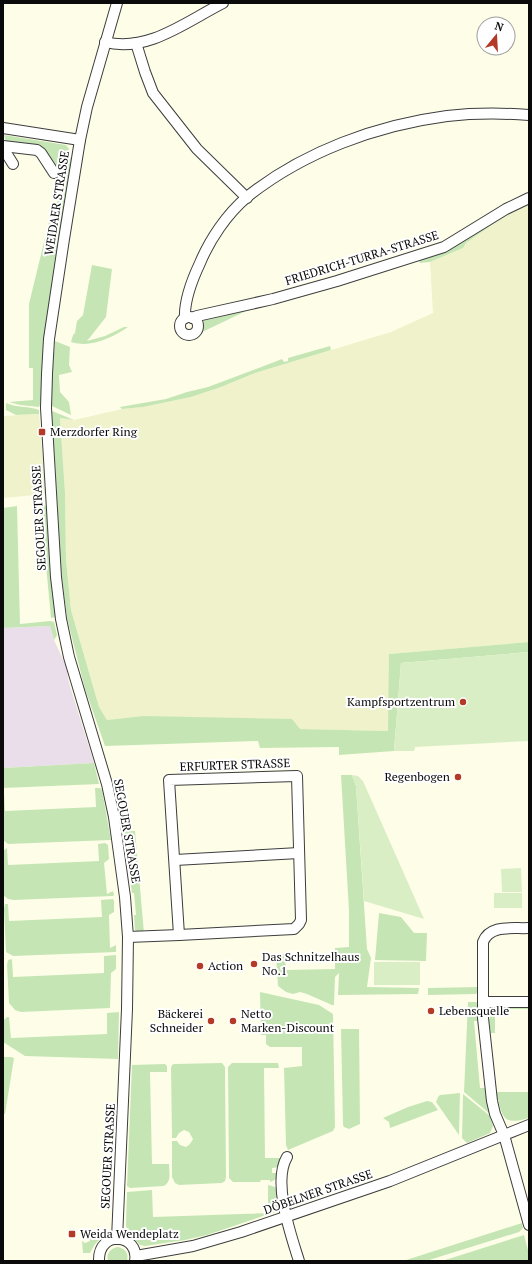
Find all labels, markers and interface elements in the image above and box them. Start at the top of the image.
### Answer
north arrow [476,16,516,56]
text: N [493,19,506,35]
street label: WEIDAER STRASSE [41,150,72,256]
street label: FRIEDRICH-TURRA-STRASSE [283,227,440,288]
place label: Merzdorfer Ring [50,424,138,439]
marker: Merzdorfer Ring [37,427,47,437]
street label: SEGOUER STRASSE [28,465,49,571]
place label: Kampfsportzentrum [347,694,456,709]
marker: Kampfsportzentrum [458,697,468,707]
street label: ERFURTER STRASSE [179,755,291,774]
place label: Regenbogen [384,769,450,784]
marker: Regenbogen [453,772,463,782]
street label: SEGOUER STRASSE [111,778,144,884]
place label: Das Schnitzelhaus No.1 [262,949,359,978]
place label: Action [208,958,243,973]
marker: Das Schnitzelhaus No.1 [249,959,259,969]
marker: Action [195,961,205,971]
place label: Lebensquelle [439,1003,509,1018]
place label: Bäckerei Schneider [150,1006,203,1035]
place label: Netto Marken-Discount [241,1006,335,1035]
marker: Lebensquelle [426,1006,436,1016]
marker: Bäckerei Schneider [206,1016,216,1026]
marker: Netto Marken-Discount [228,1016,238,1026]
street label: SEGOUER STRASSE [97,1103,118,1209]
street label: DÖBELNER STRASSE [261,1166,374,1217]
place label: Weida Wendeplatz [80,1226,179,1241]
marker: Weida Wendeplatz [67,1229,77,1239]

